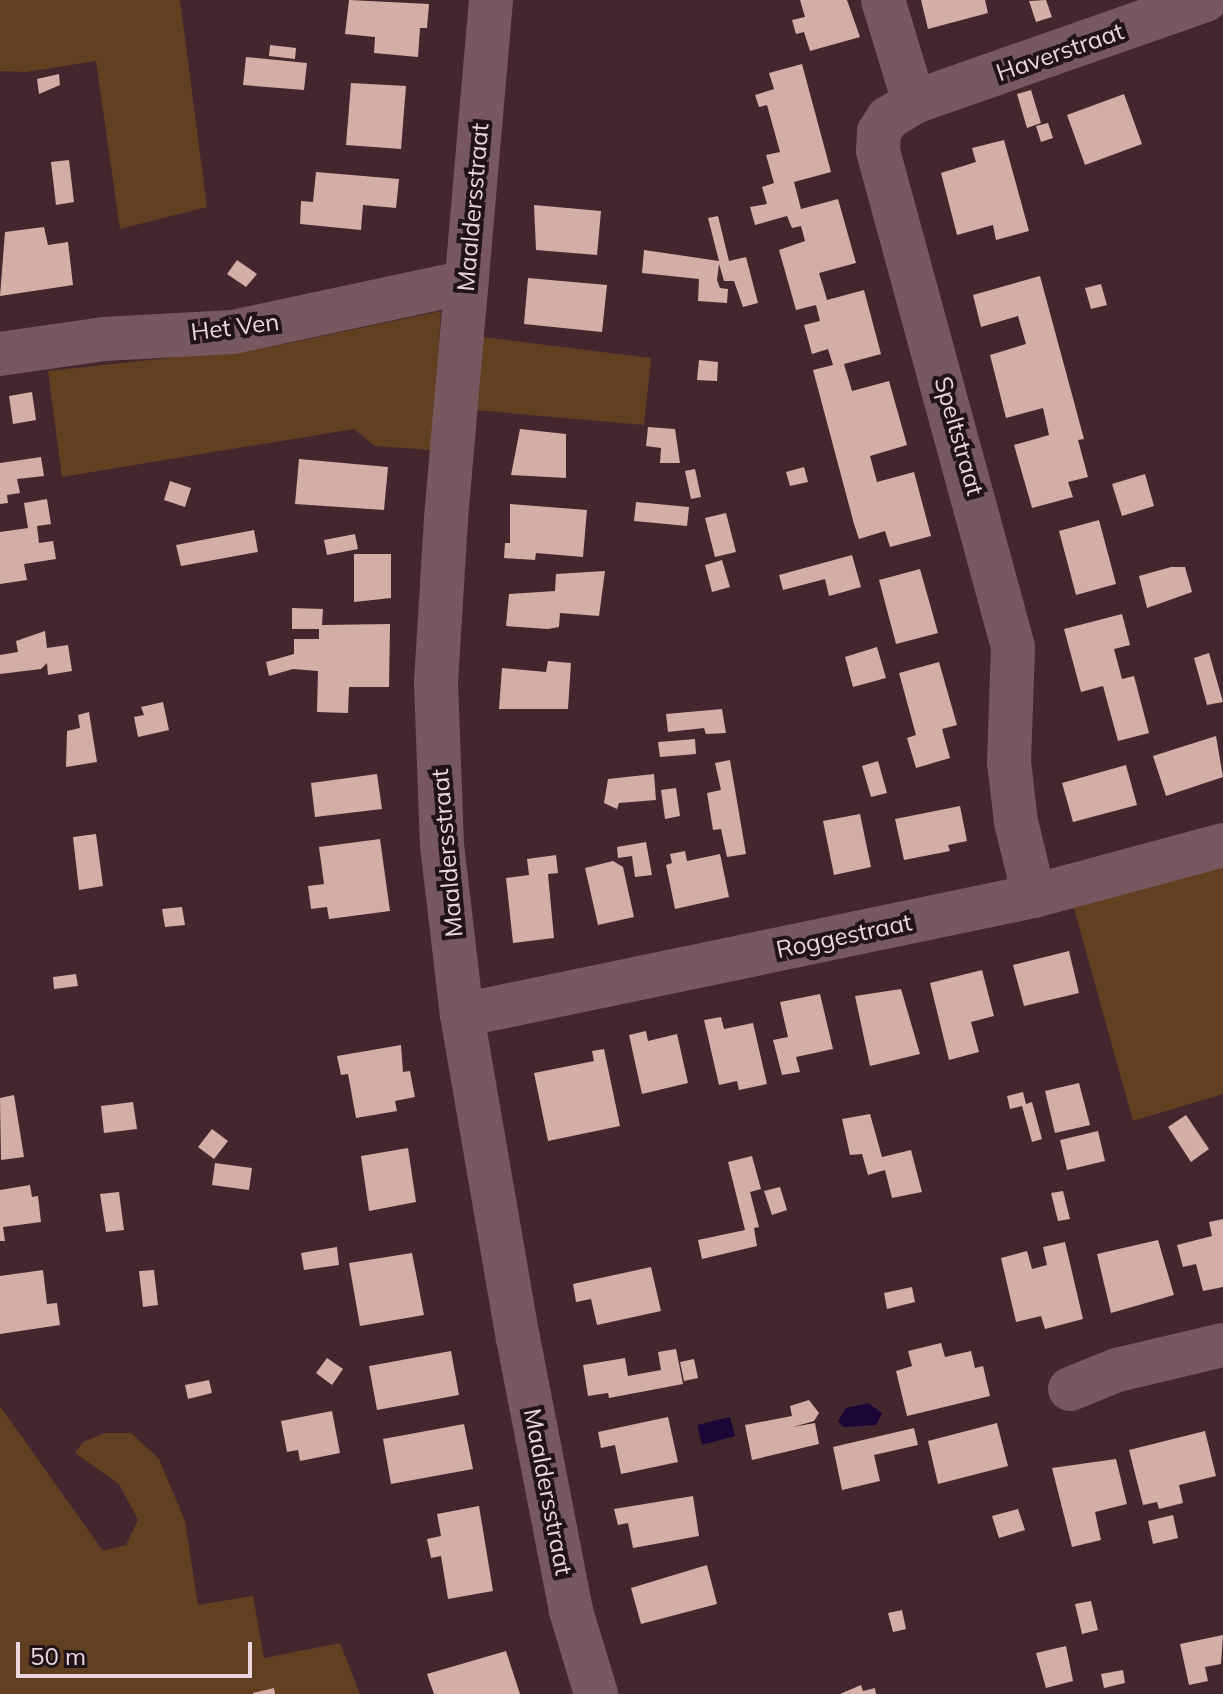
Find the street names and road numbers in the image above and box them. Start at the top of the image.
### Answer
street label: Haverstraat [993,17,1127,87]
street label: Maaldersstraat [451,122,495,292]
street label: Het Ven [189,307,281,347]
street label: Speltstraat [928,373,990,499]
street label: Maaldersstraat [425,768,469,938]
street label: Roggestraat [774,908,914,964]
street label: Maaldersstraat [518,1406,578,1578]

